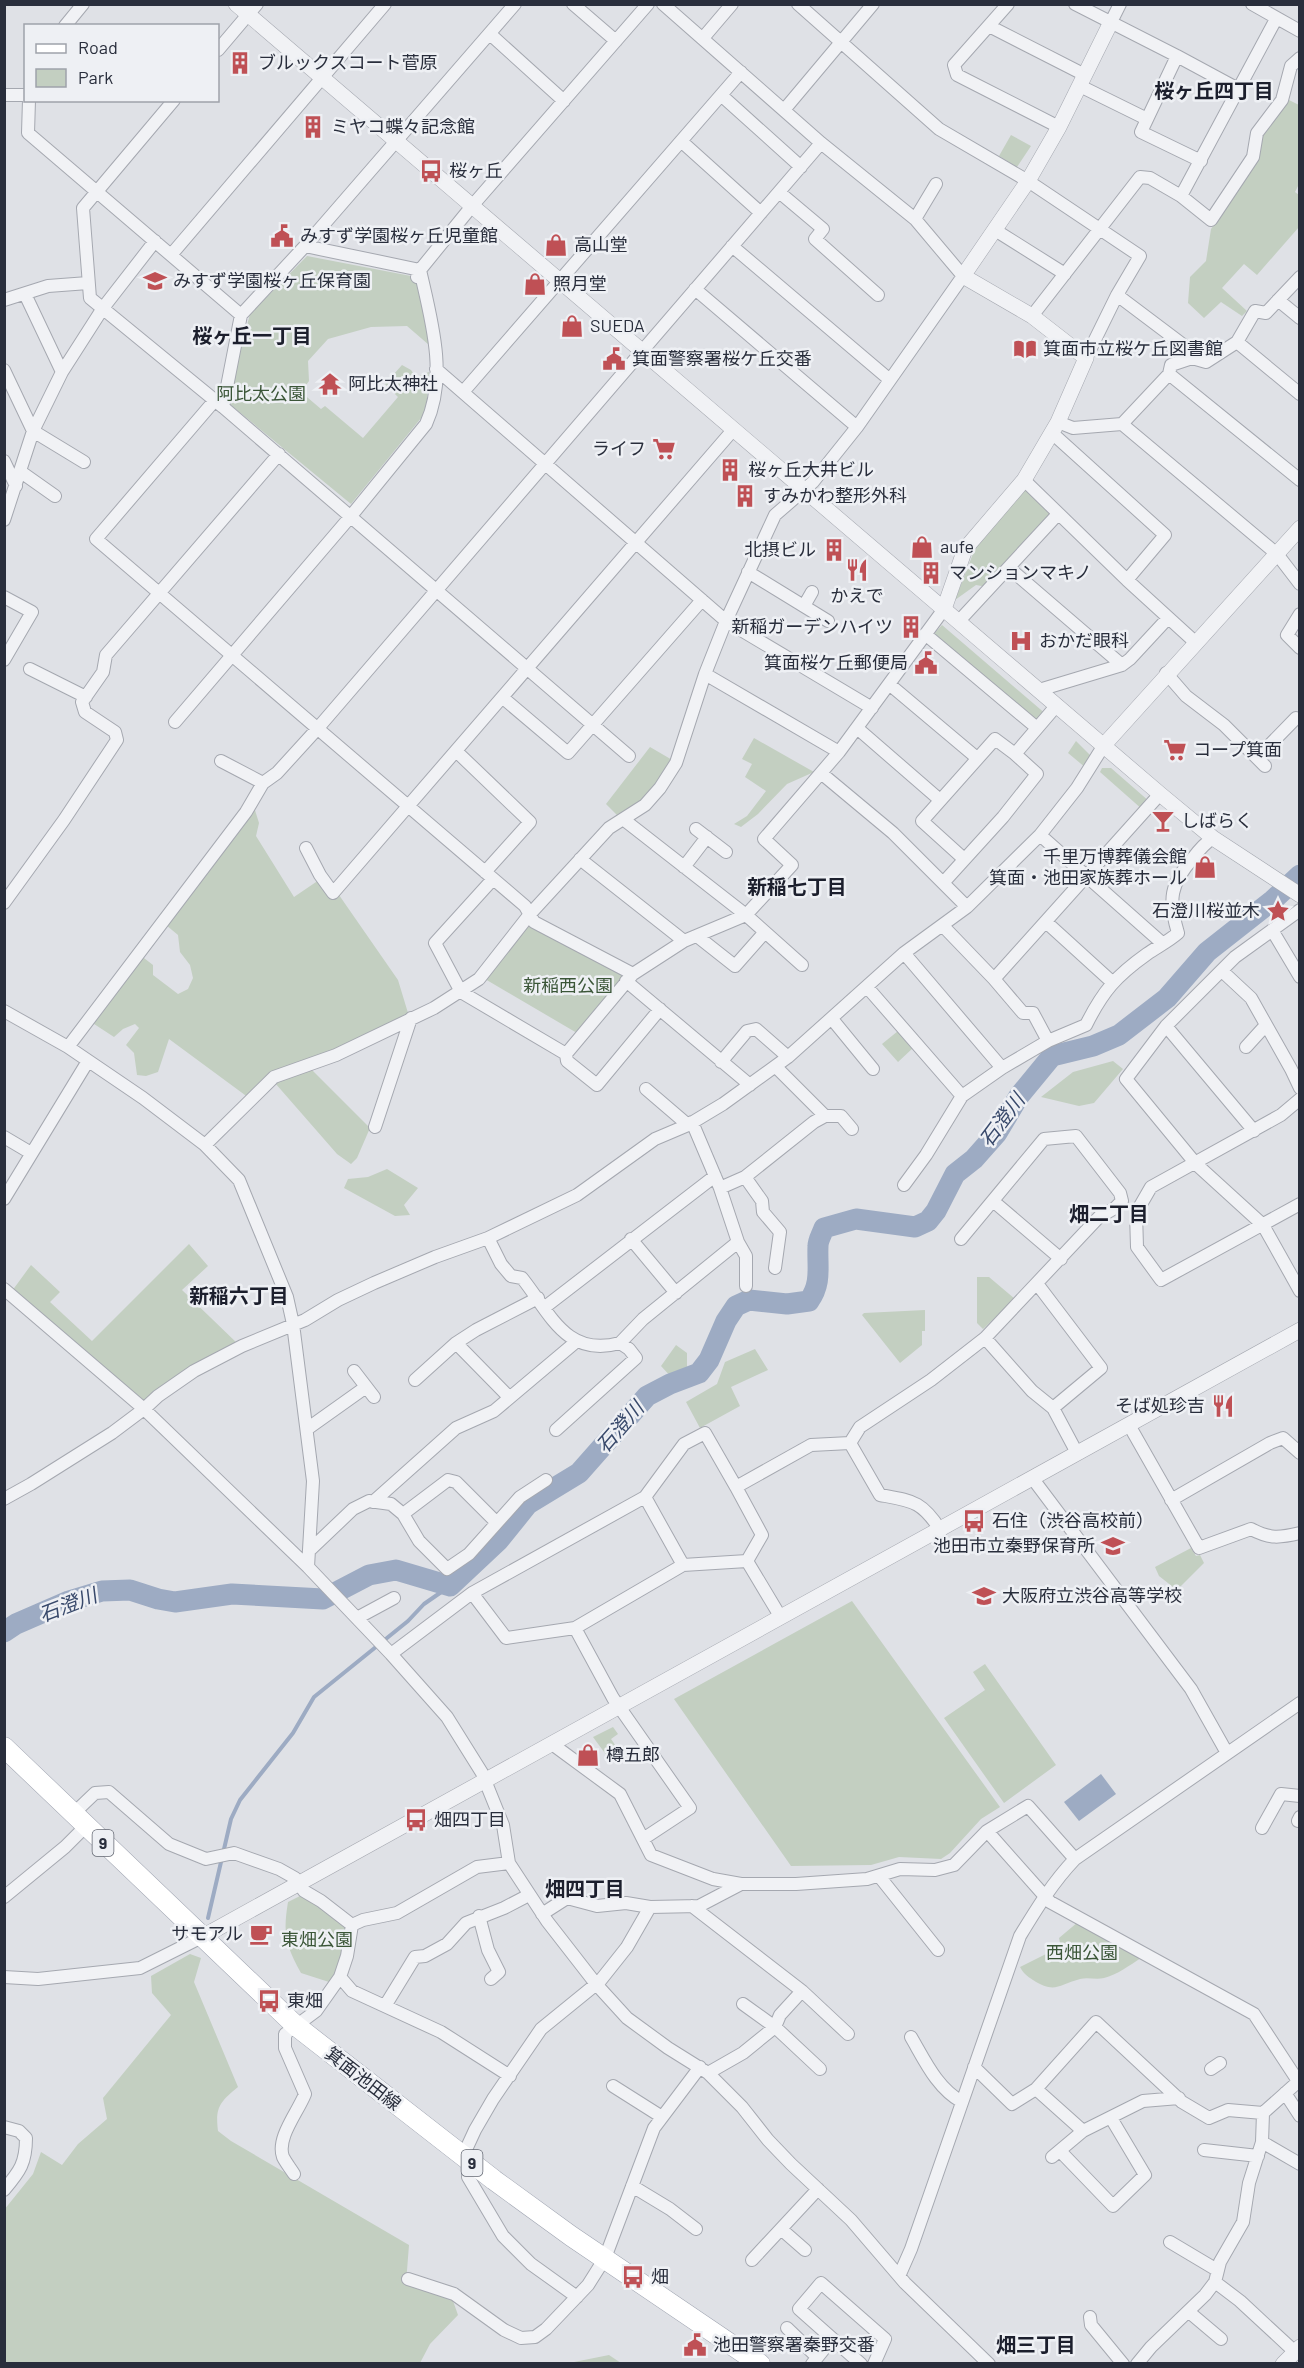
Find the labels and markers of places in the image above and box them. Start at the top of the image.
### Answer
building icon: ブルックスコート菅原 [227,50,253,76]
place label: ブルックスコート菅原 [258,51,437,73]
building icon: ミヤコ蝶々記念館 [300,114,326,140]
place label: ミヤコ蝶々記念館 [331,115,475,137]
bus stop icon: 桜ヶ丘 [418,158,444,184]
place label: 桜ヶ丘 [449,159,503,181]
public building icon: みすず学園桜ヶ丘児童館 [269,223,295,249]
place label: みすず学園桜ヶ丘児童館 [300,224,498,246]
shop icon: 高山堂 [543,232,569,258]
place label: 高山堂 [574,233,628,255]
school or university icon: みすず学園桜ヶ丘保育園 [142,268,168,294]
place label: みすず学園桜ヶ丘保育園 [173,269,371,291]
shop icon: 照月堂 [522,271,548,297]
place label: 照月堂 [553,272,607,294]
shop icon: SUEDA [559,313,585,339]
place label: SUEDA [590,314,645,336]
library icon: 箕面市立桜ケ丘図書館 [1012,336,1038,362]
place label: 箕面市立桜ケ丘図書館 [1043,337,1223,359]
public building icon: 箕面警察署桜ケ丘交番 [601,346,627,372]
place label: 箕面警察署桜ケ丘交番 [632,347,812,369]
temple icon: 阿比太神社 [317,371,343,397]
place label: 阿比太神社 [348,372,438,394]
supermarket icon: ライフ [651,436,677,462]
place label: ライフ [592,437,646,459]
building icon: 桜ヶ丘大井ビル [717,457,743,483]
place label: 桜ヶ丘大井ビル [748,458,874,480]
building icon: すみかわ整形外科 [732,483,758,509]
place label: すみかわ整形外科 [763,484,907,506]
shop icon: aufe [909,534,935,560]
place label: aufe [940,535,974,557]
building icon: 北摂ビル [821,537,847,563]
place label: 北摂ビル [744,538,816,560]
restaurant icon: かえで [844,557,870,583]
building icon: マンションマキノ [918,560,944,586]
place label: マンションマキノ [949,561,1092,583]
place label: かえで [830,584,884,606]
building icon: 新稲ガーデンハイツ [898,614,924,640]
place label: 新稲ガーデンハイツ [731,615,893,637]
hospital icon: おかだ眼科 [1008,628,1034,654]
place label: おかだ眼科 [1039,629,1129,651]
public building icon: 箕面桜ケ丘郵便局 [913,650,939,676]
place label: 箕面桜ケ丘郵便局 [764,651,908,673]
supermarket icon: コープ箕面 [1162,737,1188,763]
place label: コープ箕面 [1193,738,1282,760]
bar icon: しばらく [1150,808,1176,834]
place label: しばらく [1181,809,1253,831]
place label: 千里万博葬儀会館 箕面・池田家族葬ホール [989,845,1187,888]
shop icon: 千里万博葬儀会館 箕面・池田家族葬ホール [1192,854,1218,880]
place icon: 石澄川桜並木 [1265,898,1291,924]
place label: 石澄川桜並木 [1152,899,1260,921]
restaurant icon: そば処珍吉 [1210,1393,1236,1419]
place label: そば処珍吉 [1115,1394,1205,1416]
bus stop icon: 石住（渋谷高校前） [961,1508,987,1534]
place label: 石住（渋谷高校前） [992,1509,1154,1531]
school or university icon: 池田市立秦野保育所 [1100,1533,1126,1559]
place label: 池田市立秦野保育所 [933,1534,1095,1556]
school or university icon: 大阪府立渋谷高等学校 [971,1583,997,1609]
place label: 大阪府立渋谷高等学校 [1002,1584,1182,1606]
shop icon: 樽五郎 [575,1742,601,1768]
place label: 樽五郎 [606,1743,660,1765]
bus stop icon: 畑四丁目 [403,1807,429,1833]
place label: 畑四丁目 [434,1808,506,1830]
cafe icon: サモアル [248,1921,274,1947]
place label: サモアル [171,1922,243,1944]
bus stop icon: 東畑 [256,1988,282,2014]
place label: 東畑 [287,1989,323,2011]
bus stop icon: 畑 [620,2264,646,2290]
place label: 畑 [651,2265,669,2287]
public building icon: 池田警察署秦野交番 [682,2332,708,2358]
place label: 池田警察署秦野交番 [713,2333,875,2355]

